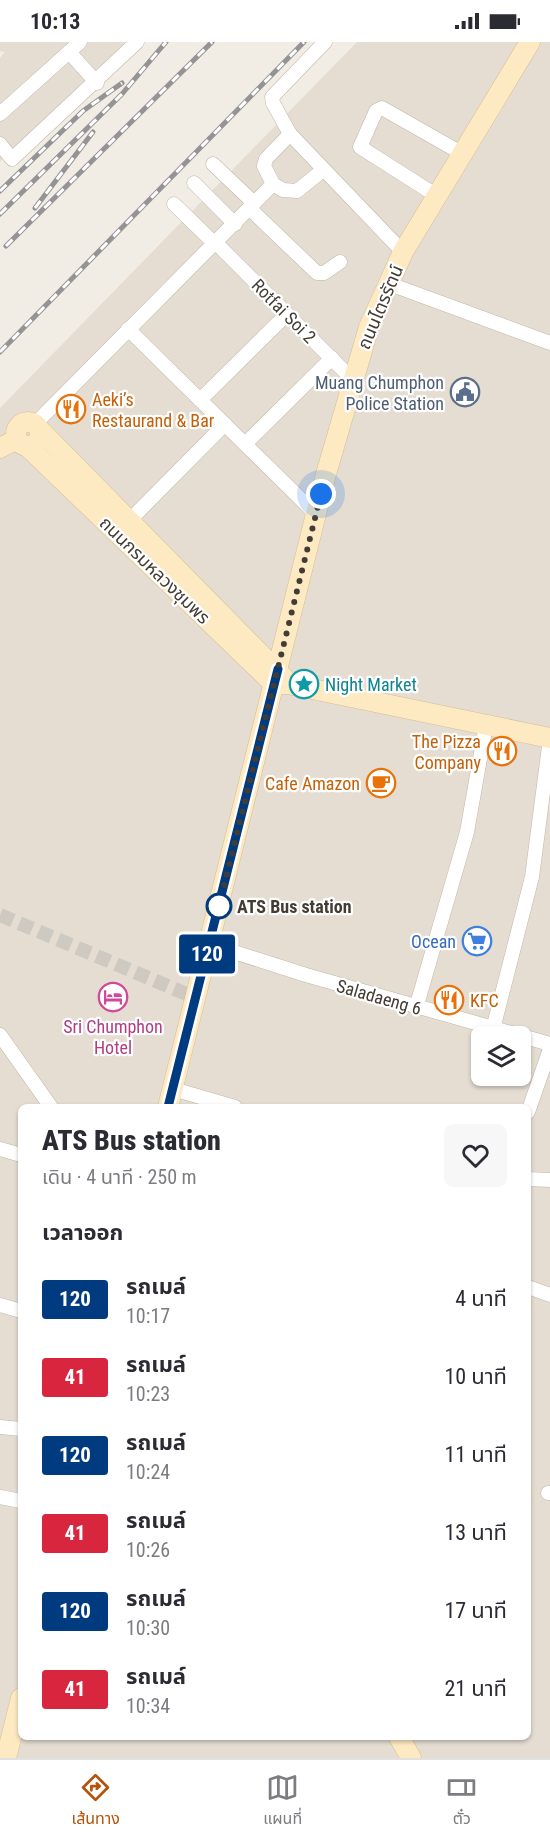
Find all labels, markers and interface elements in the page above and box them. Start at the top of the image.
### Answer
text: 10:13 [30,9,81,34]
street label: ถนนไตรรัตน์ [353,262,407,352]
street label: Rotfai Soi 2 [248,275,320,347]
place label: Muang Chumphon Police Station [315,372,444,414]
public building icon: Muang Chumphon Police Station [449,376,481,408]
place label: Aeki’s Restaurand & Bar [92,389,215,431]
restaurant icon: Aeki’s Restaurand & Bar [55,393,87,425]
your location [306,479,336,509]
street label: ถนนกรมหลวงชุมพร [95,512,215,629]
place icon: Night Market [288,668,320,700]
place label: Night Market [325,674,417,695]
place label: The Pizza Company [412,731,481,773]
restaurant icon: The Pizza Company [486,735,518,767]
cafe icon: Cafe Amazon [365,767,397,799]
place label: Cafe Amazon [265,773,360,794]
marker: ATS Bus station [206,893,232,919]
place label: ATS Bus station [237,896,352,917]
supermarket icon: Ocean [461,925,493,957]
place label: Ocean [411,931,456,952]
line badge: 120 [172,934,242,974]
text: 120 [191,942,223,966]
street label: Saladaeng 6 [334,975,424,1019]
hotel icon: Sri Chumphon Hotel [97,981,129,1013]
restaurant icon: KFC [433,984,465,1016]
place label: KFC [470,990,499,1011]
place label: Sri Chumphon Hotel [63,1016,163,1058]
map controls [471,1026,531,1086]
button: layers [471,1026,531,1086]
text: ATS Bus station [42,1124,221,1157]
button: heart [444,1124,507,1187]
text: เดิน · 4 นาที · 250 m [42,1165,197,1189]
text: เวลาออก [42,1220,123,1245]
text: รถเมล์ [126,1274,186,1299]
text: 4 นาที [455,1286,507,1311]
text: 120 [59,1287,91,1311]
text: 10:17 [126,1304,170,1328]
text: รถเมล์ [126,1352,186,1377]
text: 10 นาที [444,1364,507,1389]
text: 41 [64,1365,86,1389]
text: 10:23 [126,1382,170,1406]
text: รถเมล์ [126,1430,186,1455]
text: 11 นาที [444,1442,507,1467]
text: 120 [59,1443,91,1467]
text: 10:24 [126,1460,170,1484]
text: รถเมล์ [126,1508,186,1533]
text: 13 นาที [444,1520,507,1545]
text: 41 [64,1521,86,1545]
text: 10:26 [126,1538,170,1562]
text: รถเมล์ [126,1586,186,1611]
text: 17 นาที [444,1598,507,1623]
text: 120 [59,1599,91,1623]
text: 10:30 [126,1616,170,1640]
text: รถเมล์ [126,1664,186,1689]
text: 21 นาที [444,1676,507,1701]
text: 41 [64,1677,86,1701]
text: 10:34 [126,1694,170,1718]
tab: เส้นทาง [72,1771,120,1831]
tab: แผนที่ [263,1771,302,1831]
tab: ตั๋ว [445,1771,478,1831]

